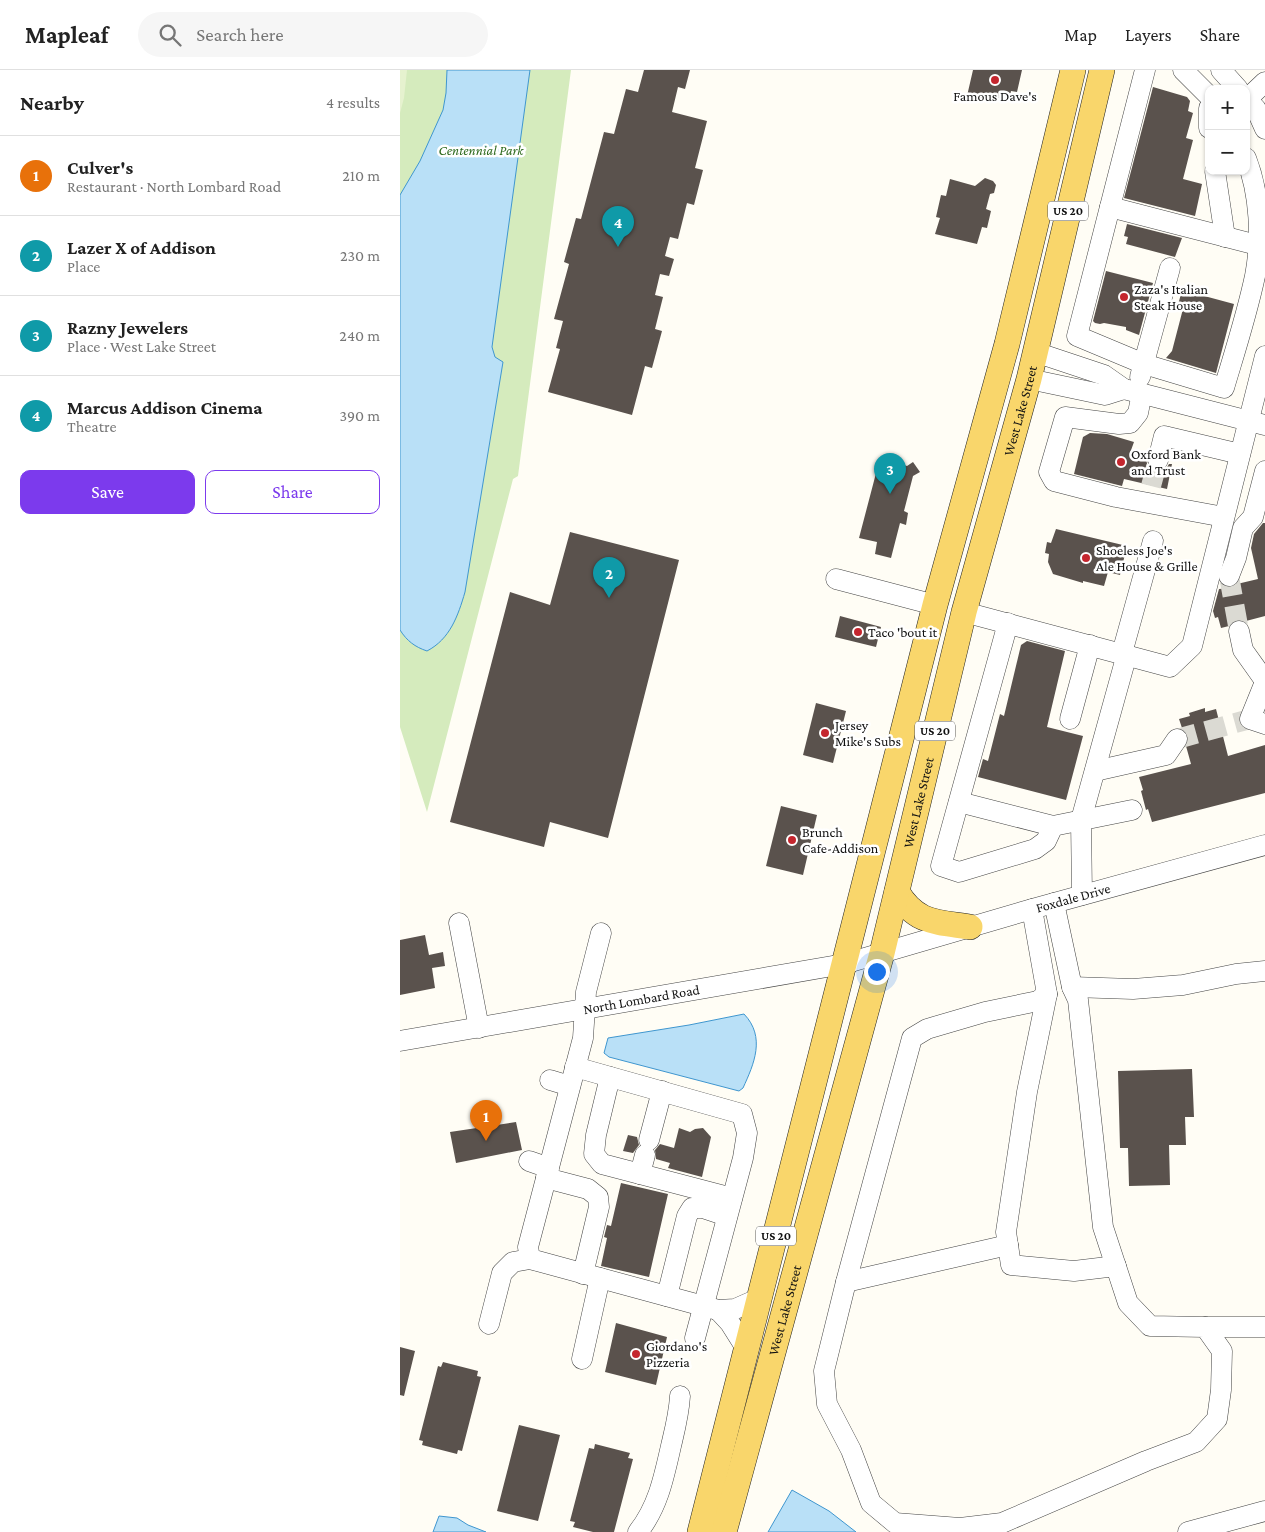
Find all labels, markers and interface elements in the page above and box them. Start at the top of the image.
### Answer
search box [138,12,488,57]
text: Mapleaf [25,21,108,48]
icon: search [156,21,184,49]
text: Search here [196,24,284,45]
text: Map [1064,25,1097,45]
text: Layers [1125,25,1172,45]
text: Share [1200,25,1240,45]
marker: Famous Dave's [989,74,1001,86]
map controls [1205,85,1250,175]
button: + [1205,85,1250,130]
place label: Famous Dave's [953,88,1037,104]
text: Nearby [20,91,84,115]
text: 4 results [326,94,380,111]
button: − [1205,130,1250,175]
park label: Centennial Park [439,142,524,158]
text: Culver's [67,157,133,178]
text: 1 [33,167,39,184]
text: 210 m [342,167,380,184]
text: Restaurant · North Lombard Road [67,178,281,195]
road number: US 20 [1048,202,1088,220]
pin: 4 [602,206,634,247]
text: Lazer X of Addison [67,237,216,258]
text: 2 [32,247,40,264]
text: 230 m [340,247,380,264]
text: Place [67,258,100,275]
place label: Zaza's Italian Steak House [1134,281,1209,313]
marker: Zaza's Italian Steak House [1118,291,1130,303]
text: Razny Jewelers [67,317,188,338]
text: 3 [32,327,40,344]
text: 240 m [339,327,380,344]
text: Place · West Lake Street [67,338,216,355]
street label: West Lake Street [1000,364,1040,457]
text: Marcus Addison Cinema [67,397,263,418]
text: 4 [32,407,40,424]
text: 390 m [339,407,380,424]
text: Theatre [67,418,116,435]
place label: Oxford Bank and Trust [1131,446,1201,478]
pin: 3 [874,453,906,494]
marker: Oxford Bank and Trust [1115,456,1127,468]
button: Save [20,470,195,514]
button: Share [205,470,380,514]
place label: Shoeless Joe's Ale House & Grille [1096,542,1198,574]
marker: Shoeless Joe's Ale House & Grille [1080,552,1092,564]
pin: 2 [593,557,625,598]
place label: Taco 'bout it [868,624,938,640]
marker: Taco 'bout it [852,626,864,638]
place label: Jersey Mike's Subs [833,717,901,749]
road number: US 20 [915,721,955,740]
marker: Jersey Mike's Subs [819,727,831,739]
street label: West Lake Street [900,755,937,849]
place label: Brunch Cafe-Addison [802,824,879,856]
marker: Brunch Cafe-Addison [786,834,798,846]
street label: Foxdale Drive [1034,880,1112,916]
your location [864,959,890,985]
street label: North Lombard Road [582,981,701,1017]
pin: 1 [470,1100,502,1141]
road number: US 20 [756,1226,796,1246]
street label: West Lake Street [765,1263,805,1357]
place label: Giordano's Pizzeria [646,1338,707,1370]
marker: Giordano's Pizzeria [630,1348,642,1360]

